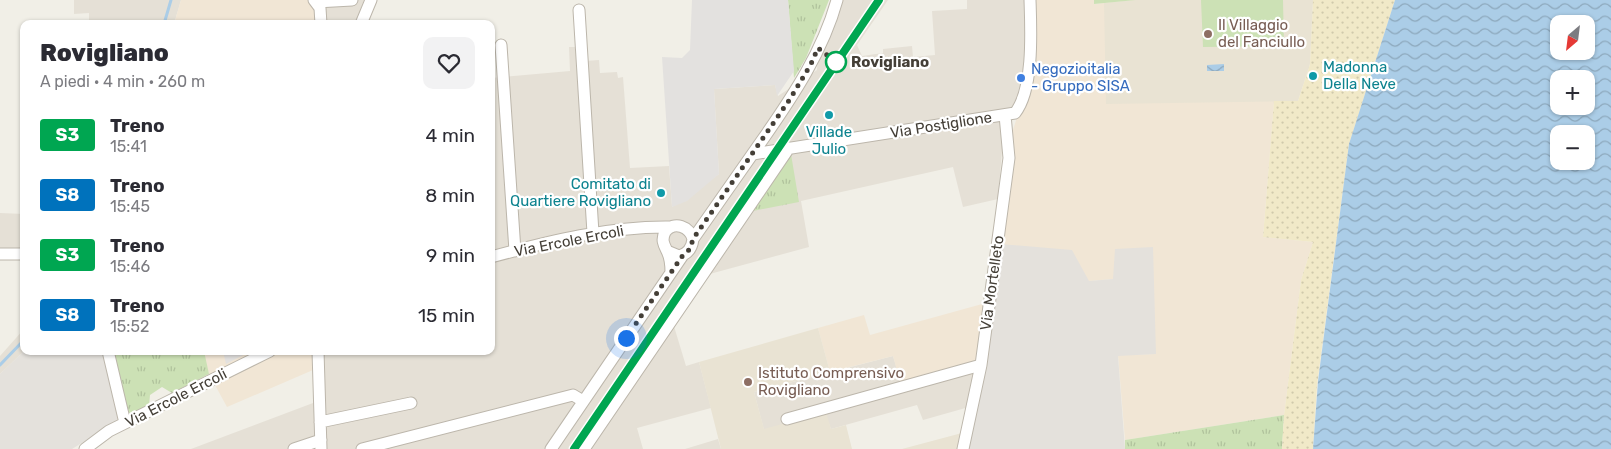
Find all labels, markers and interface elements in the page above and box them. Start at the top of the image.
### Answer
north arrow [1550,15,1595,60]
map controls [1550,15,1595,170]
place label: Il Villaggio del Fanciullo [1218,16,1305,51]
marker: Il Villaggio del Fanciullo [1202,28,1214,40]
button: heart [423,37,475,89]
text: Rovigliano [40,39,169,67]
marker: Rovigliano [825,51,847,73]
place label: Rovigliano [851,53,929,71]
place label: Madonna Della Neve [1323,58,1396,93]
place label: Negozioitalia - Gruppo SISA [1031,60,1130,95]
marker: Madonna Della Neve [1307,70,1319,82]
button: + [1550,70,1595,115]
text: A piedi · 4 min · 260 m [40,72,205,91]
marker: Negozioitalia - Gruppo SISA [1015,72,1027,84]
street label: Via Postiglione [889,108,993,142]
marker: Villade Julio [823,109,835,121]
text: Treno [110,114,165,137]
place label: Villade Julio [806,123,852,158]
text: S3 [56,124,79,146]
text: 4 min [426,124,475,147]
button: − [1550,125,1595,170]
text: 15:41 [110,137,147,156]
text: Treno [110,174,165,197]
place label: Comitato di Quartiere Rovigliano [510,175,651,210]
text: S8 [55,184,80,206]
text: 8 min [425,184,475,207]
marker: Comitato di Quartiere Rovigliano [655,187,667,199]
text: 15:45 [110,197,150,216]
street label: Via Ercole Ercoli [513,222,625,260]
text: Treno [110,234,165,257]
street label: Via Mortelleto [976,234,1008,332]
text: S3 [56,244,79,266]
text: 9 min [426,244,475,267]
text: 15:46 [110,257,150,276]
text: Treno [110,294,165,317]
text: S8 [55,304,80,326]
text: 15 min [418,304,475,327]
text: 15:52 [110,317,149,336]
your location [614,326,639,351]
place label: Istituto Comprensivo Rovigliano [758,364,904,399]
street label: Via Ercole Ercoli [122,365,230,431]
marker: Istituto Comprensivo Rovigliano [742,376,754,388]

